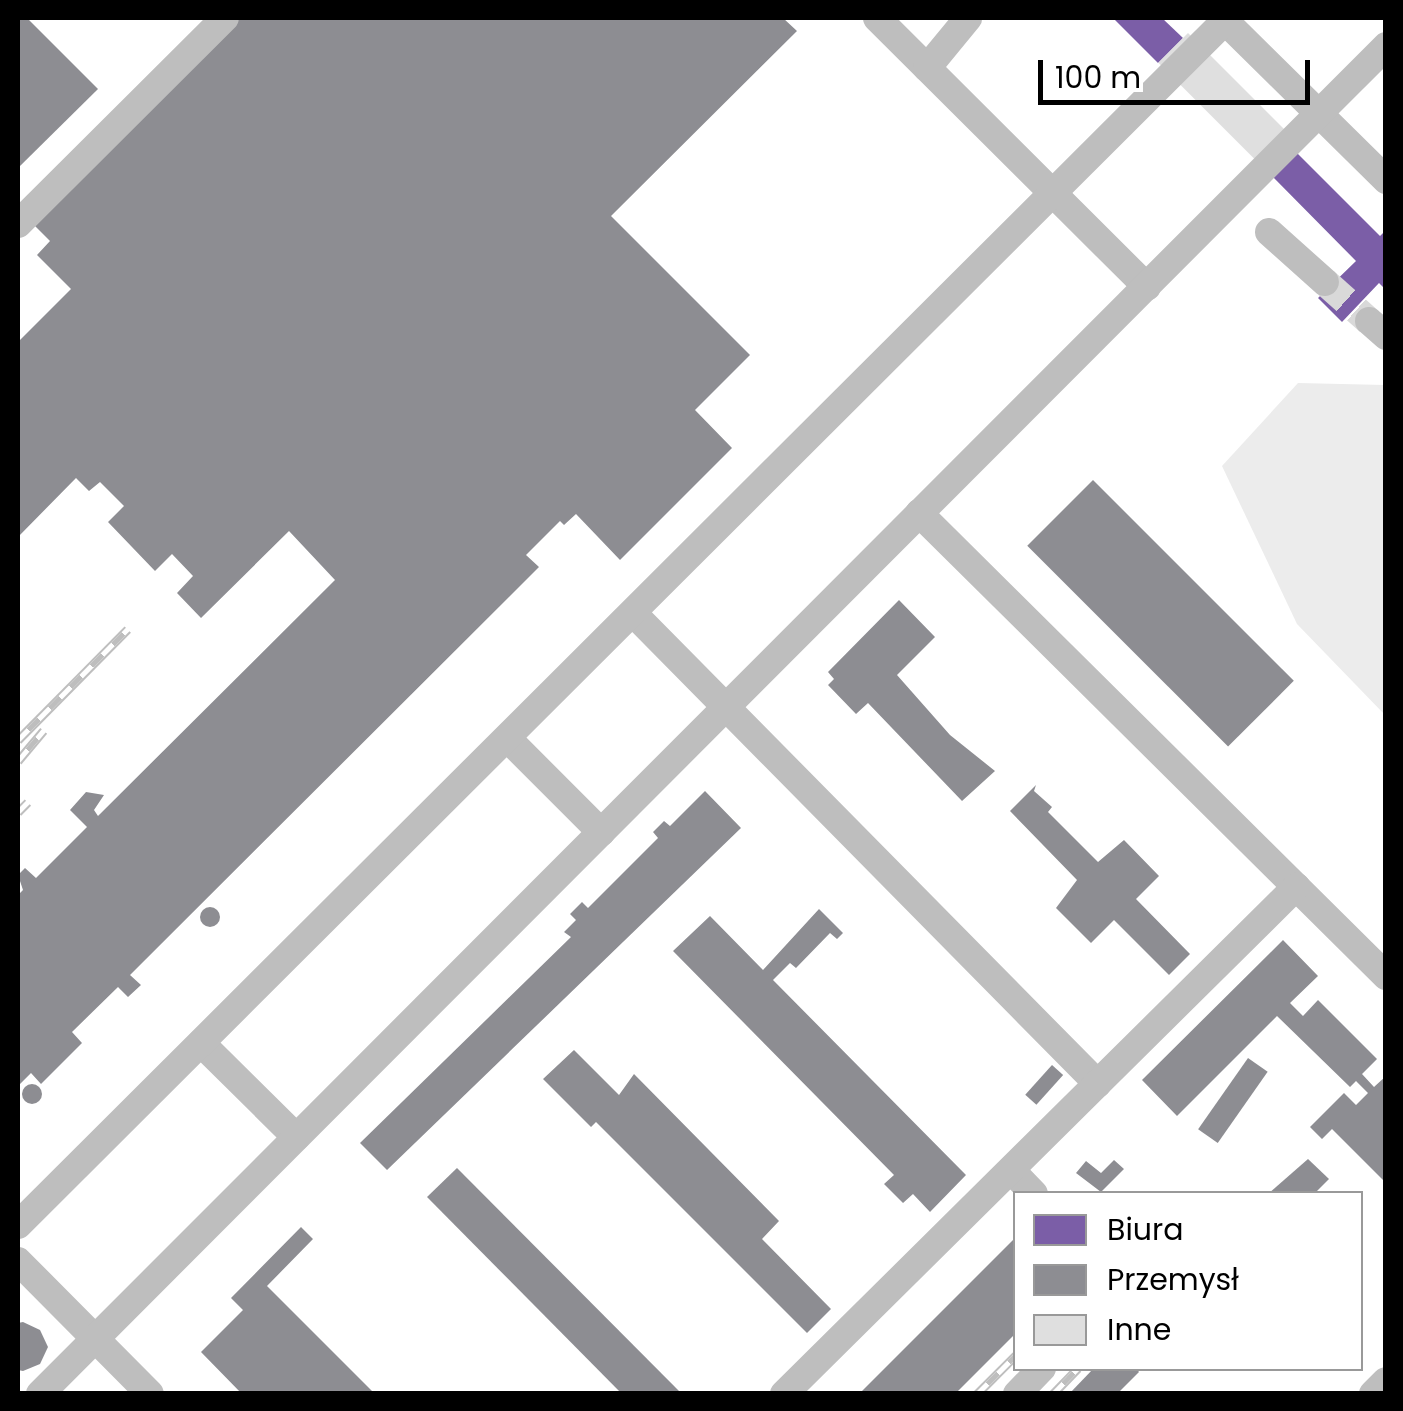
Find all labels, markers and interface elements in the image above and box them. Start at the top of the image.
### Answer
scale bar [1043,40,1316,102]
text: 100 m [1055,56,1141,99]
legend [1013,1191,1363,1371]
text: Biura [1107,1208,1183,1251]
text: Przemysł [1107,1258,1239,1301]
text: Inne [1107,1308,1171,1351]

